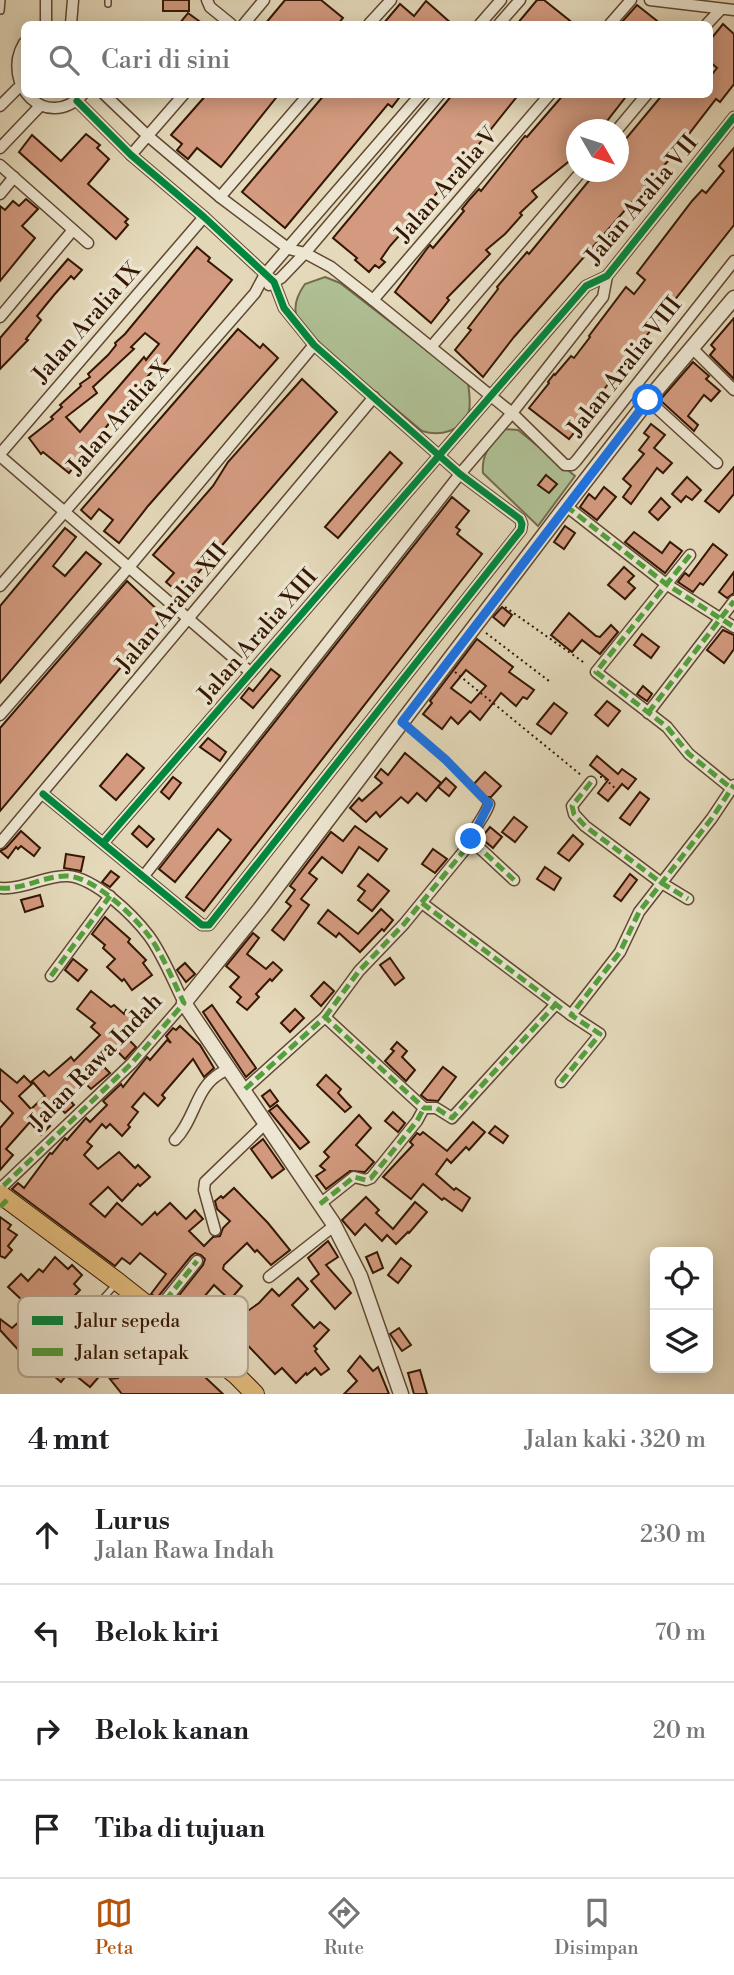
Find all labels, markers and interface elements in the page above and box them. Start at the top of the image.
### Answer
search box [21,21,713,98]
icon: search [45,41,83,79]
text: Cari di sini [101,44,230,76]
north arrow [566,119,629,182]
street label: Jalan Aralia V [389,121,505,248]
street label: Jalan Aralia VII [579,129,704,271]
street label: Jalan Aralia IX [26,256,148,389]
street label: Jalan Aralia VIII [561,291,688,443]
street label: Jalan Aralia X [61,354,177,481]
route start [632,384,663,415]
street label: Jalan Aralia XII [109,537,234,678]
street label: Jalan Aralia XIII [191,563,324,709]
route end [455,823,486,854]
street label: Jalan Rawa Indah [23,987,168,1137]
map controls [650,1247,713,1373]
button: locate [650,1247,713,1310]
legend [18,1296,248,1377]
text: Jalur sepeda [74,1309,181,1333]
button: layers [650,1310,713,1373]
text: Jalan setapak [74,1341,189,1365]
text: 4 mnt [28,1421,109,1459]
text: Jalan kaki · 320 m [525,1426,706,1454]
text: Lurus [95,1505,170,1537]
icon: ahead [28,1516,66,1554]
text: 230 m [640,1521,706,1549]
text: Jalan Rawa Indah [95,1537,274,1565]
icon: left [28,1614,66,1652]
text: Belok kiri [95,1617,219,1649]
text: 70 m [655,1619,706,1647]
icon: right [28,1712,66,1750]
text: Belok kanan [95,1715,249,1747]
text: 20 m [653,1717,706,1745]
icon: arrive [28,1810,66,1848]
text: Tiba di tujuan [95,1813,265,1845]
tab: Peta [95,1894,133,1960]
tab: Rute [324,1894,364,1960]
tab: Disimpan [555,1894,639,1960]

